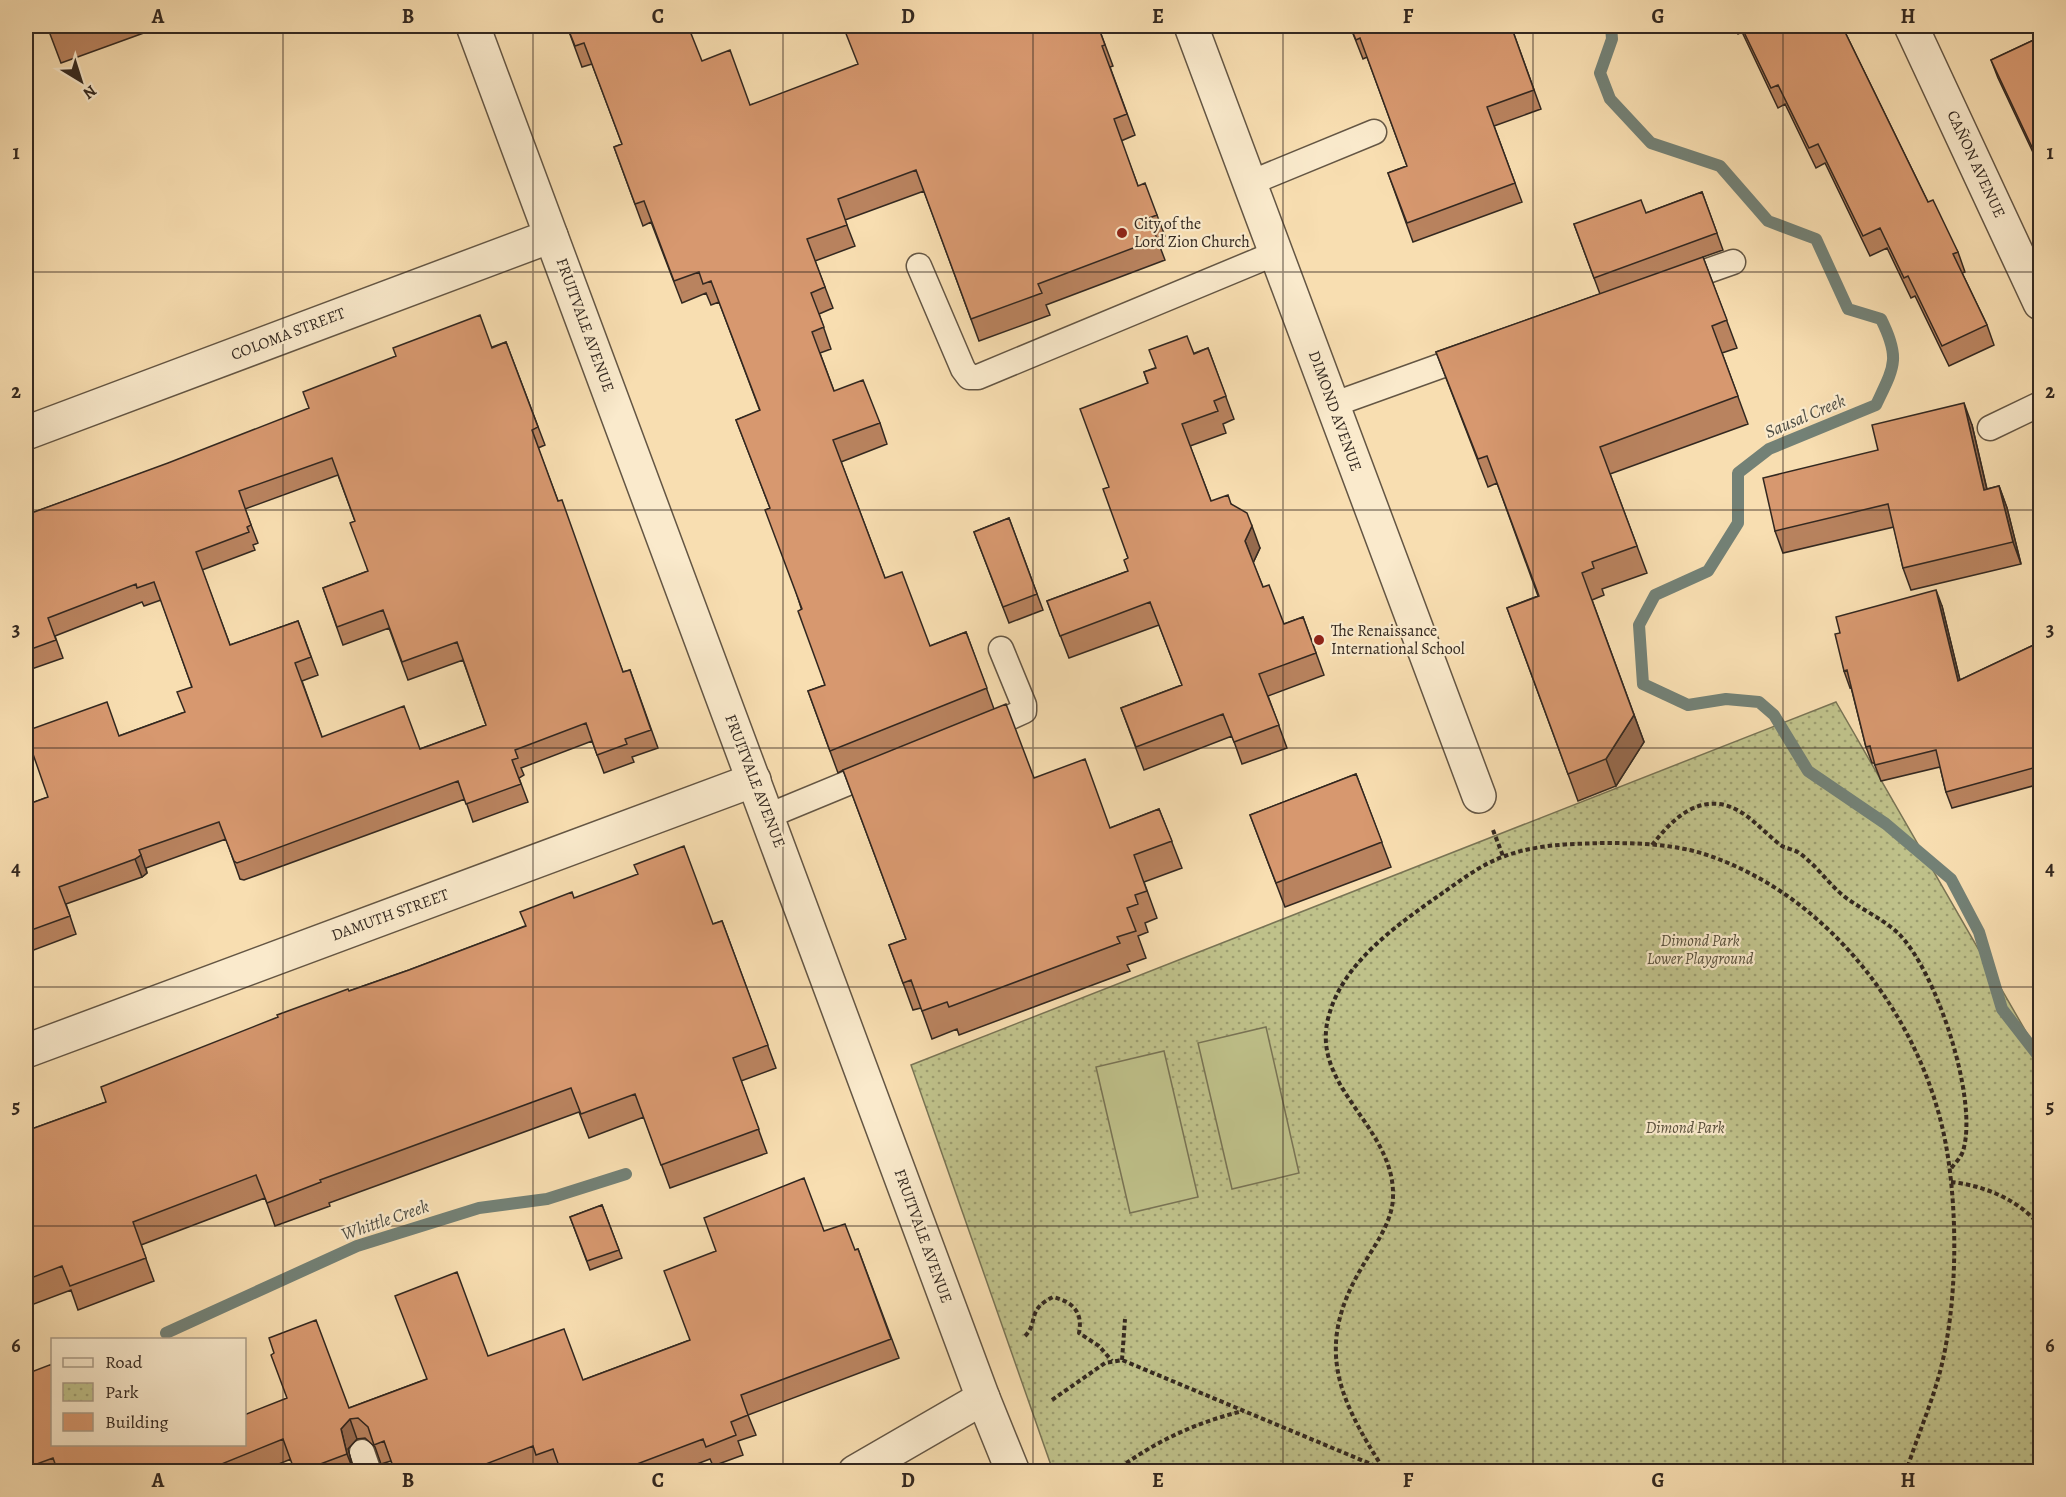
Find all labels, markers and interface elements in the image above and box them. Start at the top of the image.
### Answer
text: A [151,3,165,30]
text: B [402,3,414,30]
text: C [652,3,664,30]
text: D [901,3,915,30]
text: E [1152,3,1164,30]
text: F [1403,3,1414,30]
text: G [1651,3,1665,30]
text: H [1901,3,1916,30]
north arrow [51,51,111,111]
text: N [78,80,101,105]
street label: CAÑON AVENUE [1941,107,2011,221]
text: 1 [12,139,20,166]
text: 1 [2046,139,2054,166]
place label: City of the Lord Zion Church [1134,213,1250,253]
marker: City of the Lord Zion Church [1115,226,1129,240]
street label: FRUITVALE AVENUE [550,255,620,395]
street label: COLOMA STREET [228,302,349,366]
street label: DIMOND AVENUE [1303,347,1367,475]
text: 2 [11,378,21,405]
text: 2 [2045,378,2055,405]
water label: Sausal Creek [1761,388,1849,444]
text: 3 [12,616,20,643]
text: 3 [2046,616,2054,643]
place label: The Renaissance International School [1331,620,1465,660]
marker: The Renaissance International School [1312,633,1326,647]
street label: FRUITVALE AVENUE [719,711,791,851]
text: 4 [11,855,21,882]
text: 4 [2045,855,2055,882]
street label: DAMUTH STREET [328,883,452,946]
park label: Dimond Park Lower Playground [1647,930,1754,970]
text: 5 [12,1093,20,1120]
text: 5 [2046,1093,2054,1120]
park label: Dimond Park [1645,1117,1725,1139]
street label: FRUITVALE AVENUE [888,1166,958,1306]
water label: Whittle Creek [338,1194,432,1246]
text: 6 [11,1332,21,1359]
text: 6 [2045,1332,2055,1359]
legend [51,1338,246,1446]
text: Road [105,1350,143,1374]
text: Park [105,1380,139,1404]
text: Building [105,1410,169,1434]
text: A [151,1467,165,1494]
text: B [402,1467,414,1494]
text: C [652,1467,664,1494]
text: D [901,1467,915,1494]
text: E [1152,1467,1164,1494]
text: F [1403,1467,1414,1494]
text: G [1651,1467,1665,1494]
text: H [1901,1467,1916,1494]

